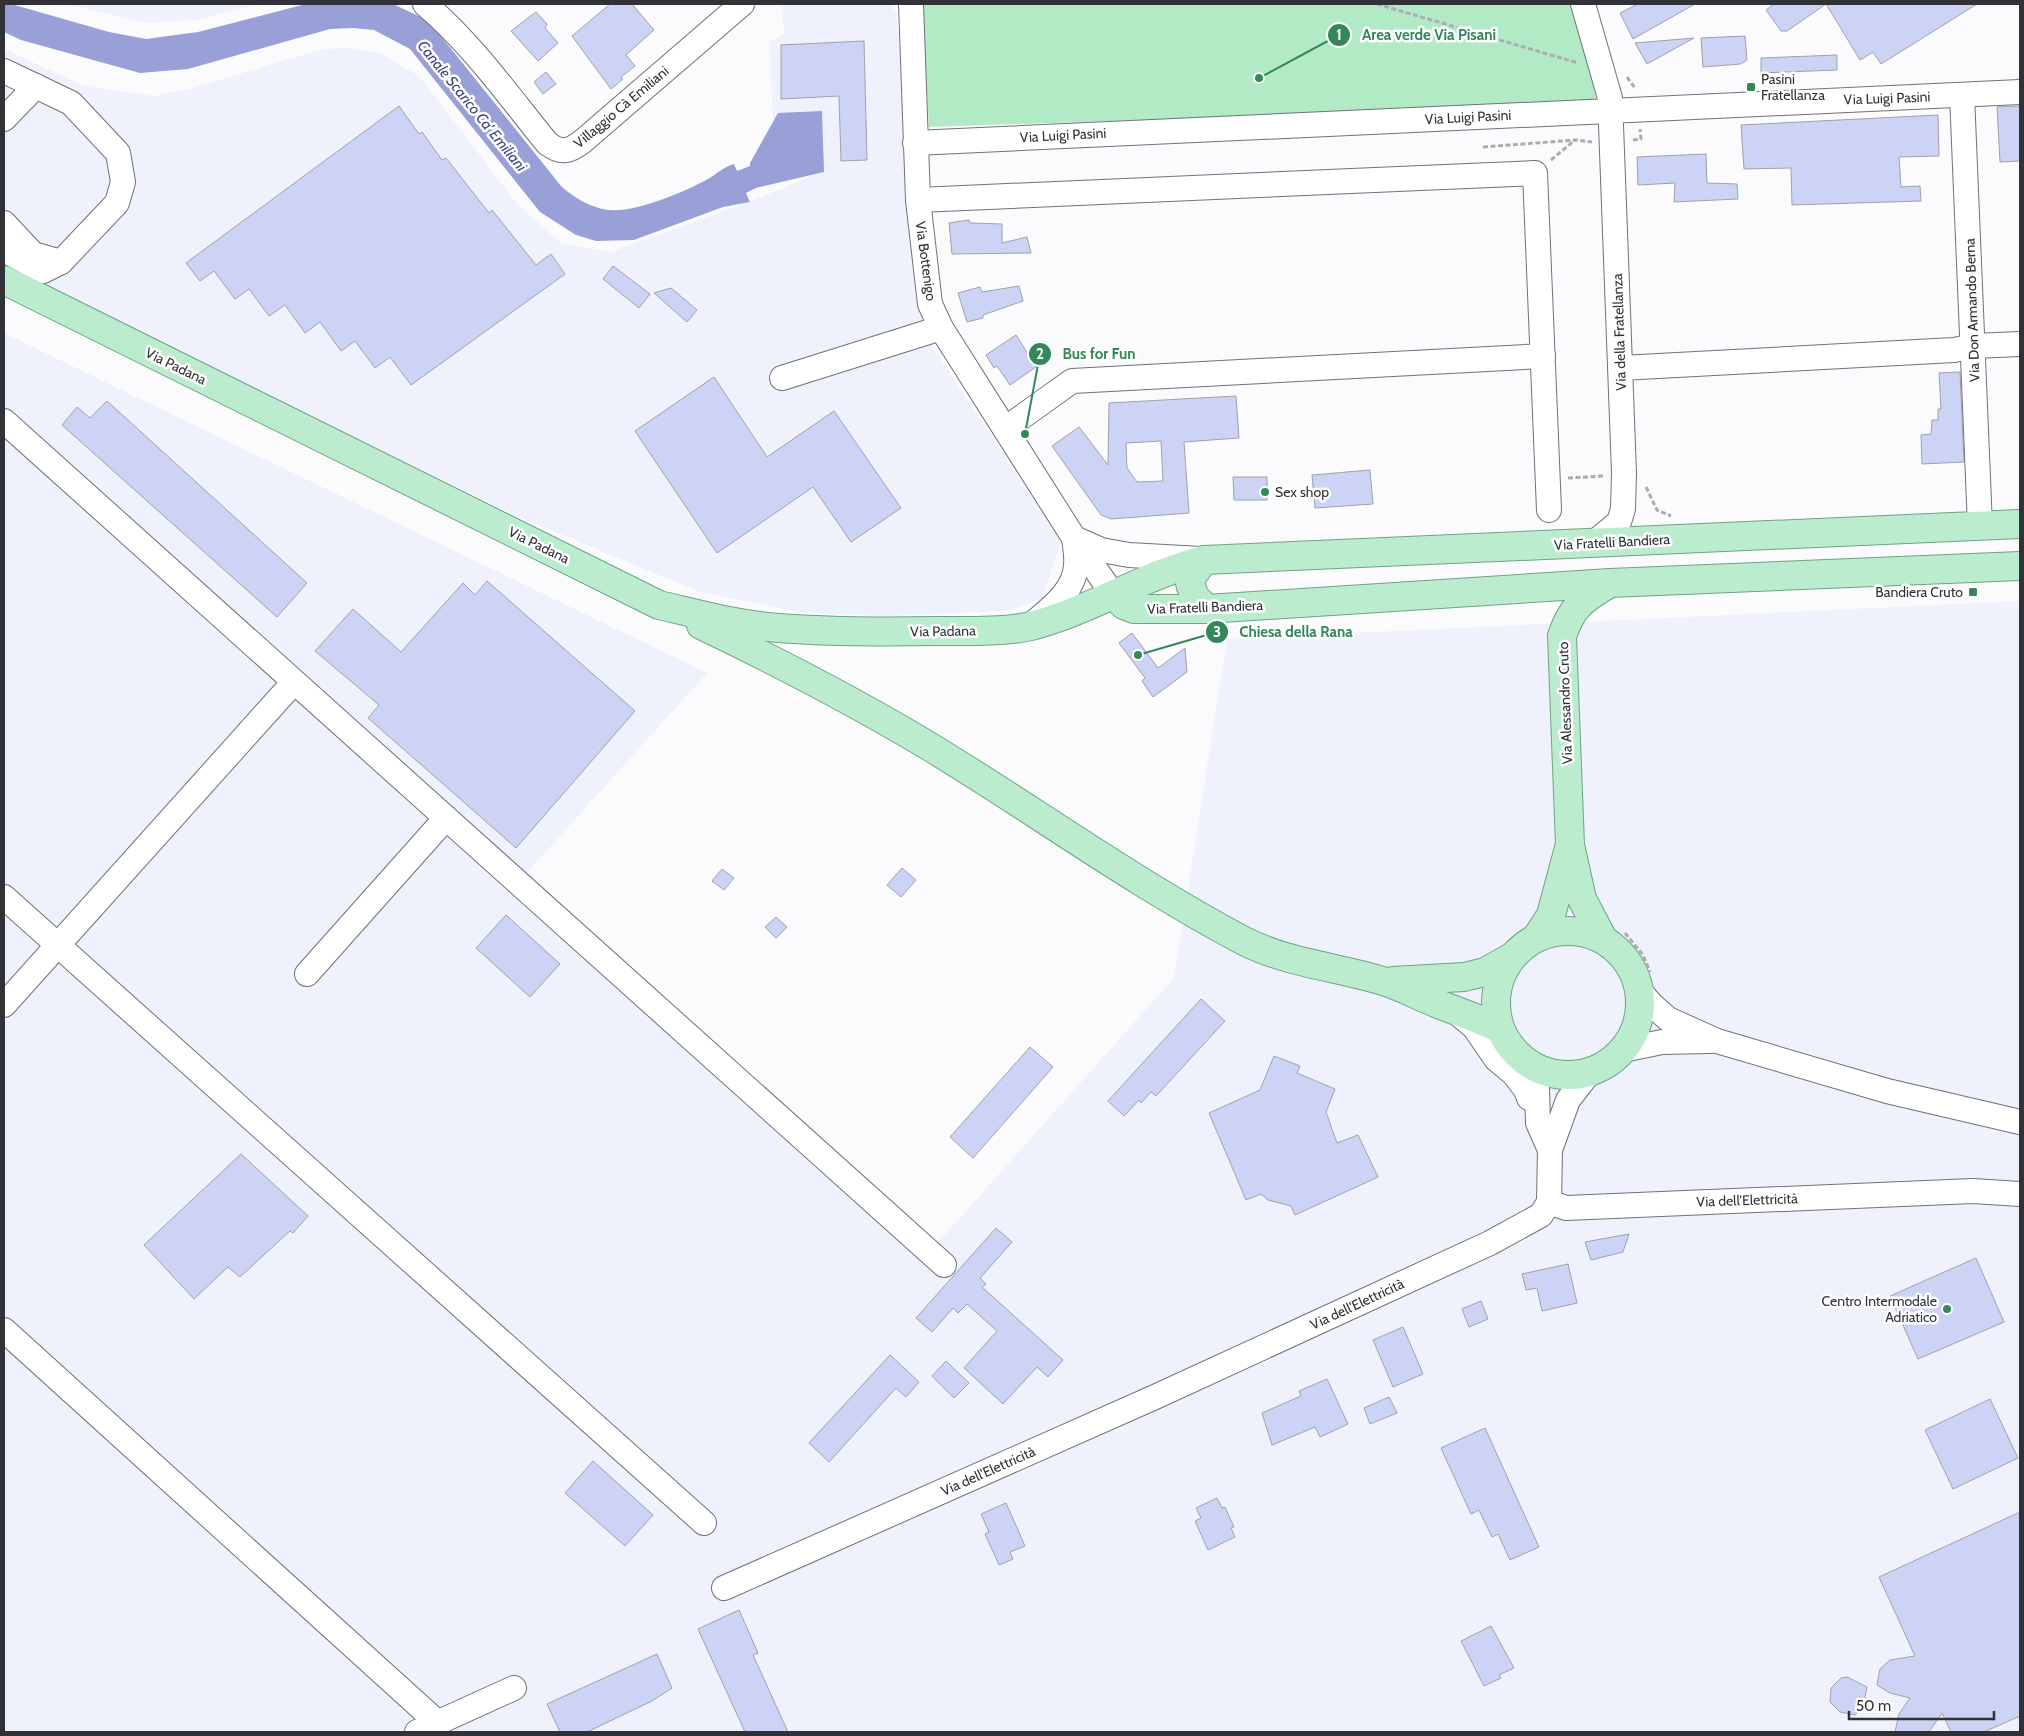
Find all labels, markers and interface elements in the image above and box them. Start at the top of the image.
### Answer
callout: Area verde Via Pisani [1327,20,1506,50]
text: 1 [1336,26,1342,44]
text: Area verde Via Pisani [1362,26,1496,44]
water label: Canale Scarico Ca' Emiliani [414,37,531,176]
street label: Villaggio Cà Emiliani [570,62,672,152]
place label: Pasini Fratellanza [1761,70,1825,104]
marker: Pasini Fratellanza [1745,81,1757,93]
street label: Via Luigi Pasini [1843,87,1931,109]
street label: Via Luigi Pasini [1424,106,1512,128]
street label: Via Luigi Pasini [1019,124,1107,146]
street label: Via Bottenigo [912,220,941,302]
street label: Via Don Armando Berna [1960,238,1984,382]
street label: Via della Fratellanza [1608,273,1630,391]
callout: Bus for Fun [1027,339,1146,369]
street label: Via Padana [143,344,210,389]
text: 2 [1036,345,1044,363]
text: Bus for Fun [1062,345,1136,363]
place label: Sex shop [1275,483,1329,501]
marker: Sex shop [1259,486,1271,498]
street label: Via Padana [506,523,573,568]
street label: Via Fratelli Bandiera [1554,530,1671,554]
place label: Bandiera Cruto [1875,583,1963,601]
marker: Bandiera Cruto [1967,586,1979,598]
street label: Via Fratelli Bandiera [1147,596,1264,618]
callout: Chiesa della Rana [1205,617,1363,647]
street label: Via Padana [910,621,976,641]
text: 3 [1213,623,1221,641]
text: Chiesa della Rana [1239,623,1353,641]
street label: Via Alessandro Cruto [1554,641,1576,765]
street label: Via dell'Elettricità [1696,1189,1798,1211]
street label: Via dell'Elettricità [1307,1274,1407,1334]
place label: Centro Intermodale Adriatico [1822,1292,1937,1326]
marker: Centro Intermodale Adriatico [1941,1303,1953,1315]
street label: Via dell'Elettricità [938,1442,1038,1500]
scale bar [1849,1688,1994,1720]
text: 50 m [1856,1697,1891,1715]

